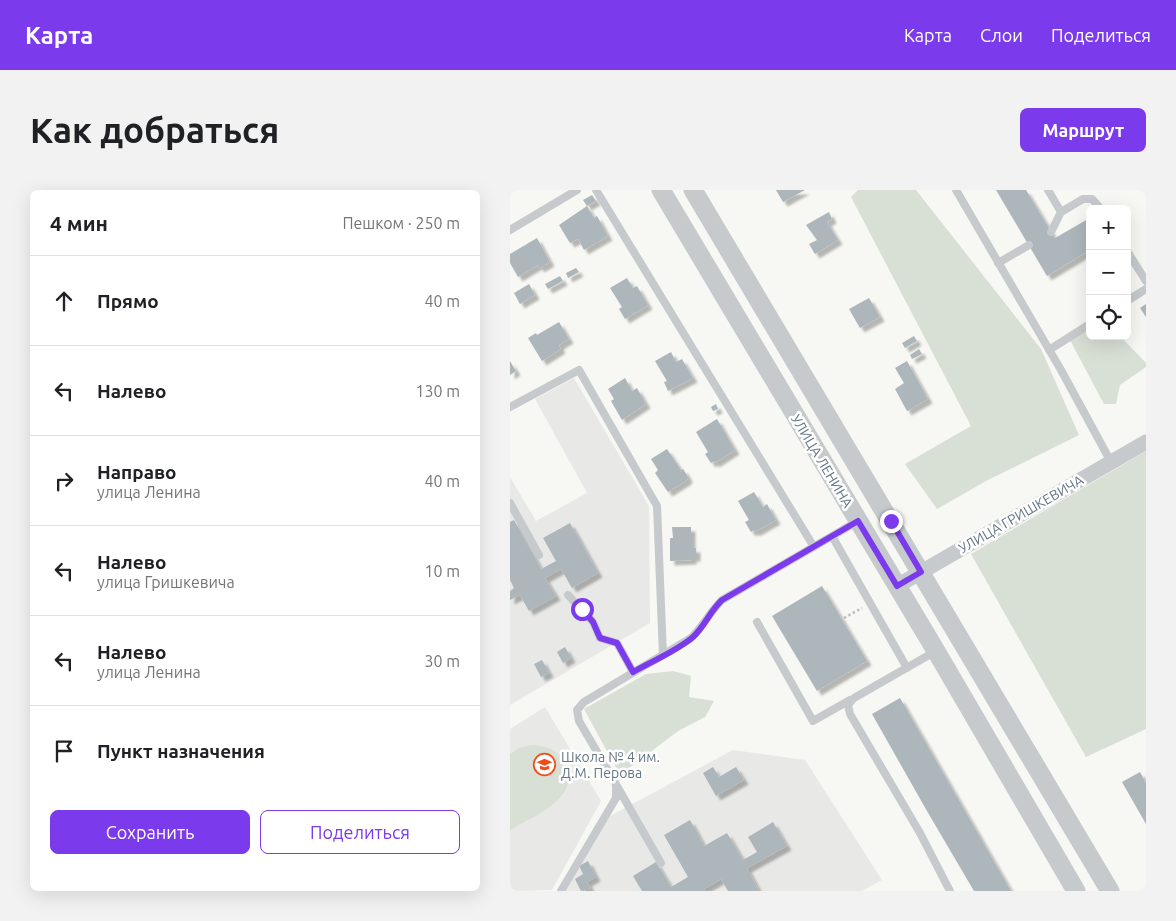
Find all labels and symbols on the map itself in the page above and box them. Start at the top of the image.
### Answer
street label: УЛИЦА ЛЕНИНА [788,412,856,510]
street label: УЛИЦА ГРИШКЕВИЧА [956,472,1086,556]
route end [880,510,903,533]
route start [571,598,594,621]
place label: Школа № 4 им. Д.М. Перова [561,749,660,781]
school or university icon: Школа № 4 им. Д.М. Перова [533,753,557,777]

